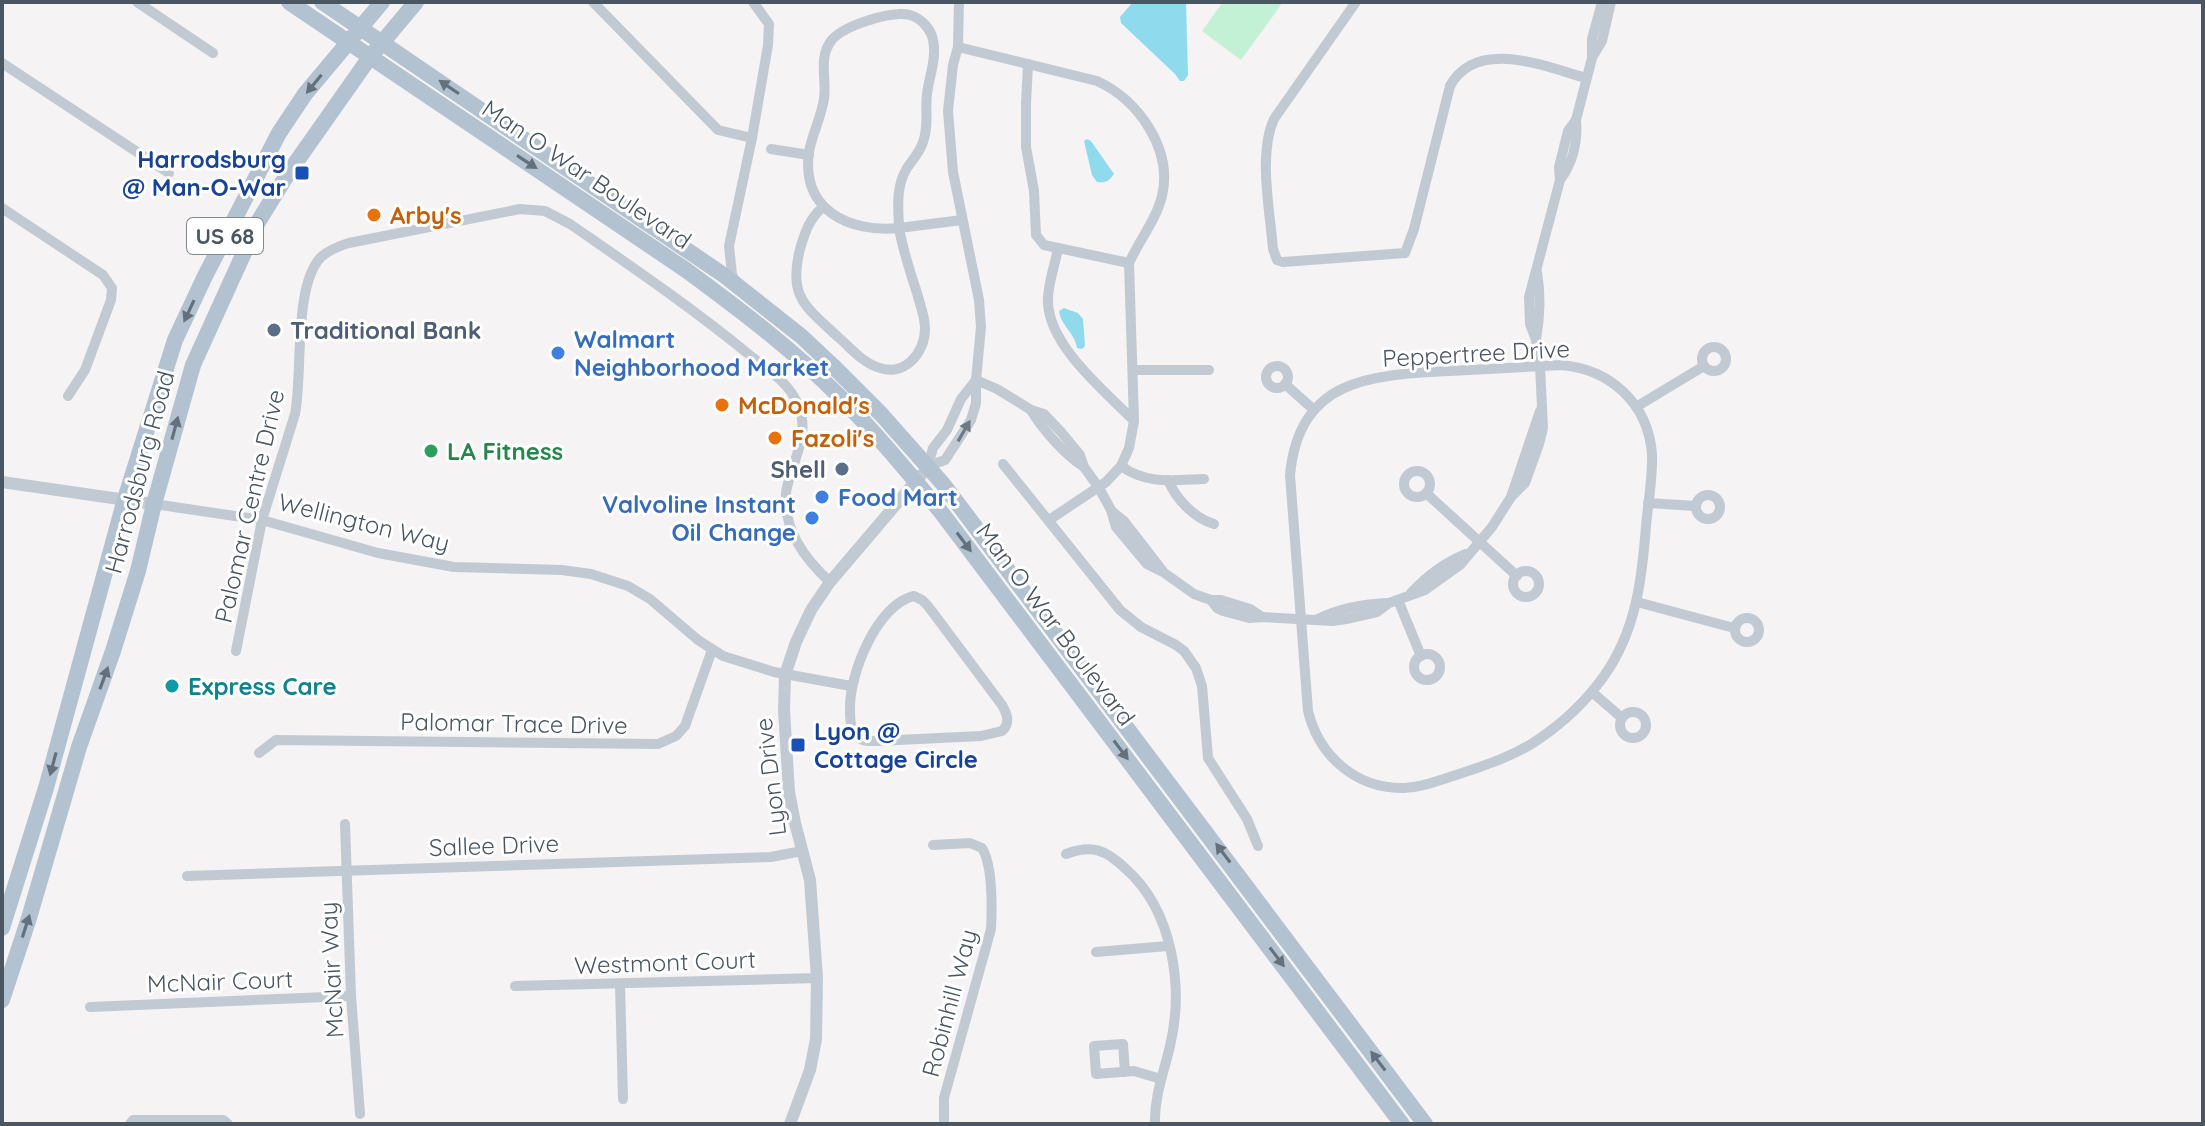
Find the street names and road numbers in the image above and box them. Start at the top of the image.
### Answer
street label: Man O War Boulevard [477,93,697,255]
road number: US 68 [187,218,263,254]
street label: Peppertree Drive [1381,333,1571,373]
street label: Harrodsburg Road [98,368,180,576]
street label: Palomar Centre Drive [208,386,290,626]
street label: Wellington Way [275,486,453,558]
street label: Man O War Boulevard [970,517,1142,731]
street label: Palomar Trace Drive [400,706,628,740]
street label: Lyon Drive [748,716,792,838]
street label: Sallee Drive [428,828,560,862]
street label: McNair Way [312,901,350,1039]
street label: Robinhill Way [915,926,983,1080]
street label: Westmont Court [574,944,756,980]
street label: McNair Court [146,963,294,999]

